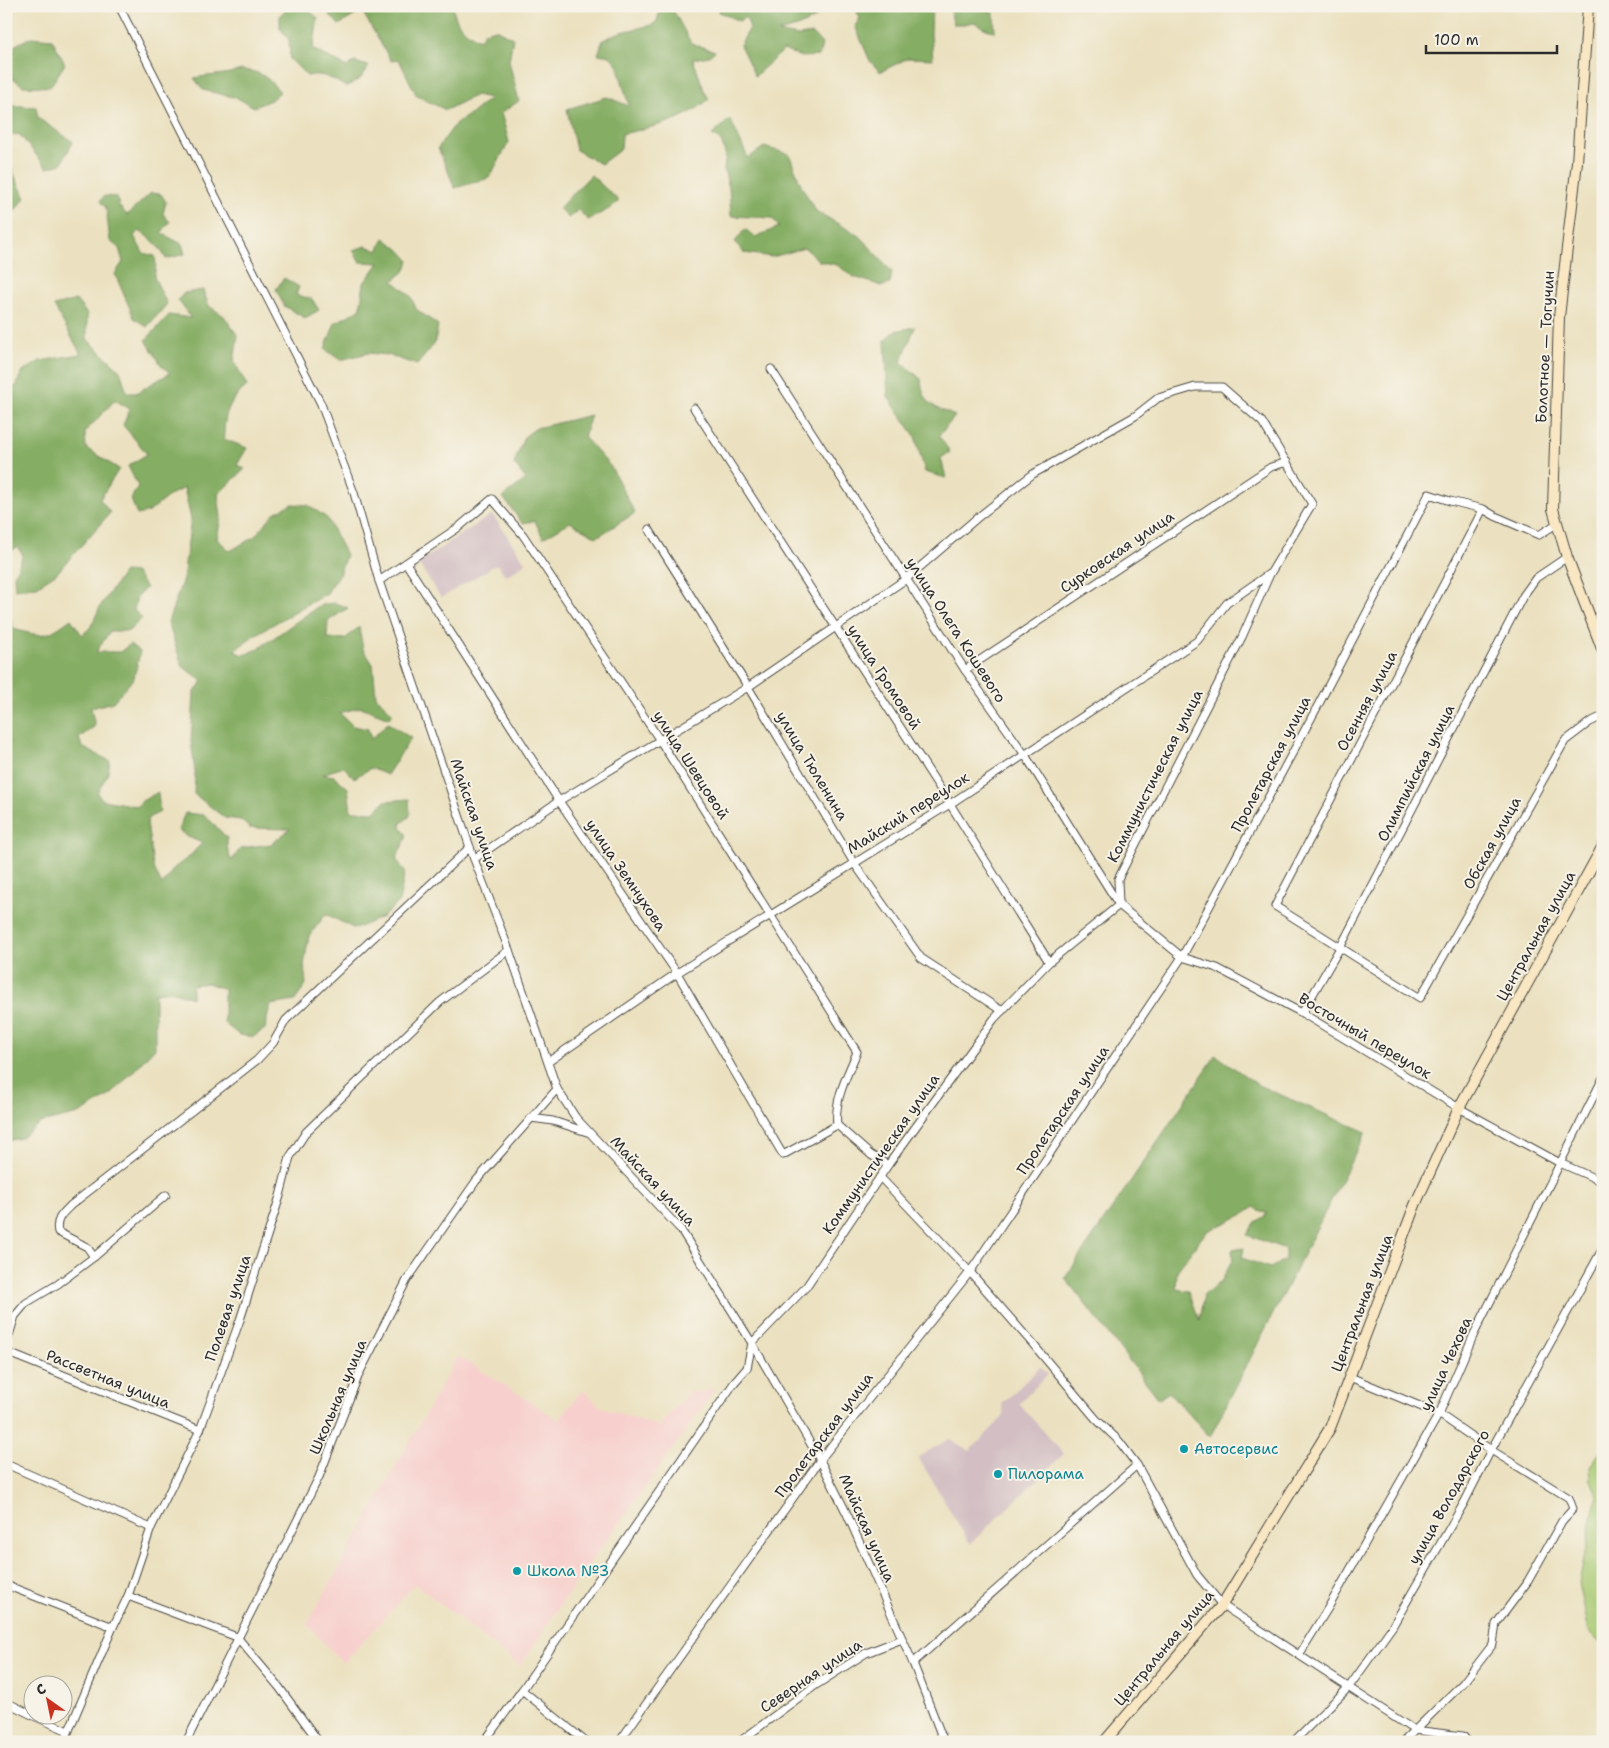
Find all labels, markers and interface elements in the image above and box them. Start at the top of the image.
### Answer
scale bar [1426,22,1558,54]
text: 100 m [1434,30,1479,50]
street label: Болотное — Тогучин [1531,270,1559,424]
street label: Сурковская улица [1056,506,1178,598]
street label: улица Олега Кошевого [901,553,1011,707]
street label: улица Громовой [843,621,926,734]
street label: Осенняя улица [1332,647,1402,755]
street label: Коммунистическая улица [1103,685,1208,866]
street label: Пролетарская улица [1227,692,1316,836]
street label: Олимпийская улица [1373,700,1460,845]
street label: улица Шевцовой [648,707,734,823]
street label: улица Тюленина [771,708,853,825]
street label: Майская улица [446,756,503,873]
street label: Майский переулок [843,767,973,859]
street label: Обская улица [1458,793,1526,893]
street label: улица Земнухова [581,815,671,936]
street label: Центральная улица [1492,867,1580,1005]
street label: Восточный переулок [1295,988,1435,1084]
street label: Пролетарская улица [1012,1041,1114,1178]
street label: Коммунистическая улица [818,1069,945,1238]
street label: Майская улица [606,1132,701,1231]
street label: Центральная улица [1327,1231,1398,1375]
street label: Полевая улица [200,1251,256,1364]
street label: улица Чехова [1415,1313,1477,1414]
street label: Школьная улица [305,1336,372,1458]
street label: Рассветная улица [43,1345,174,1413]
street label: Пролетарская улица [770,1368,878,1502]
street label: улица Володарского [1404,1426,1494,1568]
place label: Автосервис [1194,1439,1278,1459]
marker: Автосервис [1178,1443,1190,1455]
place label: Пилорама [1008,1464,1085,1484]
marker: Пилорама [992,1468,1004,1480]
street label: Майская улица [834,1471,900,1586]
place label: Школа №3 [527,1561,609,1581]
marker: Школа №3 [511,1565,523,1577]
street label: Центральная улица [1109,1585,1219,1710]
street label: Северная улица [756,1634,866,1718]
north arrow [22,1676,72,1726]
text: С [32,1679,49,1699]

